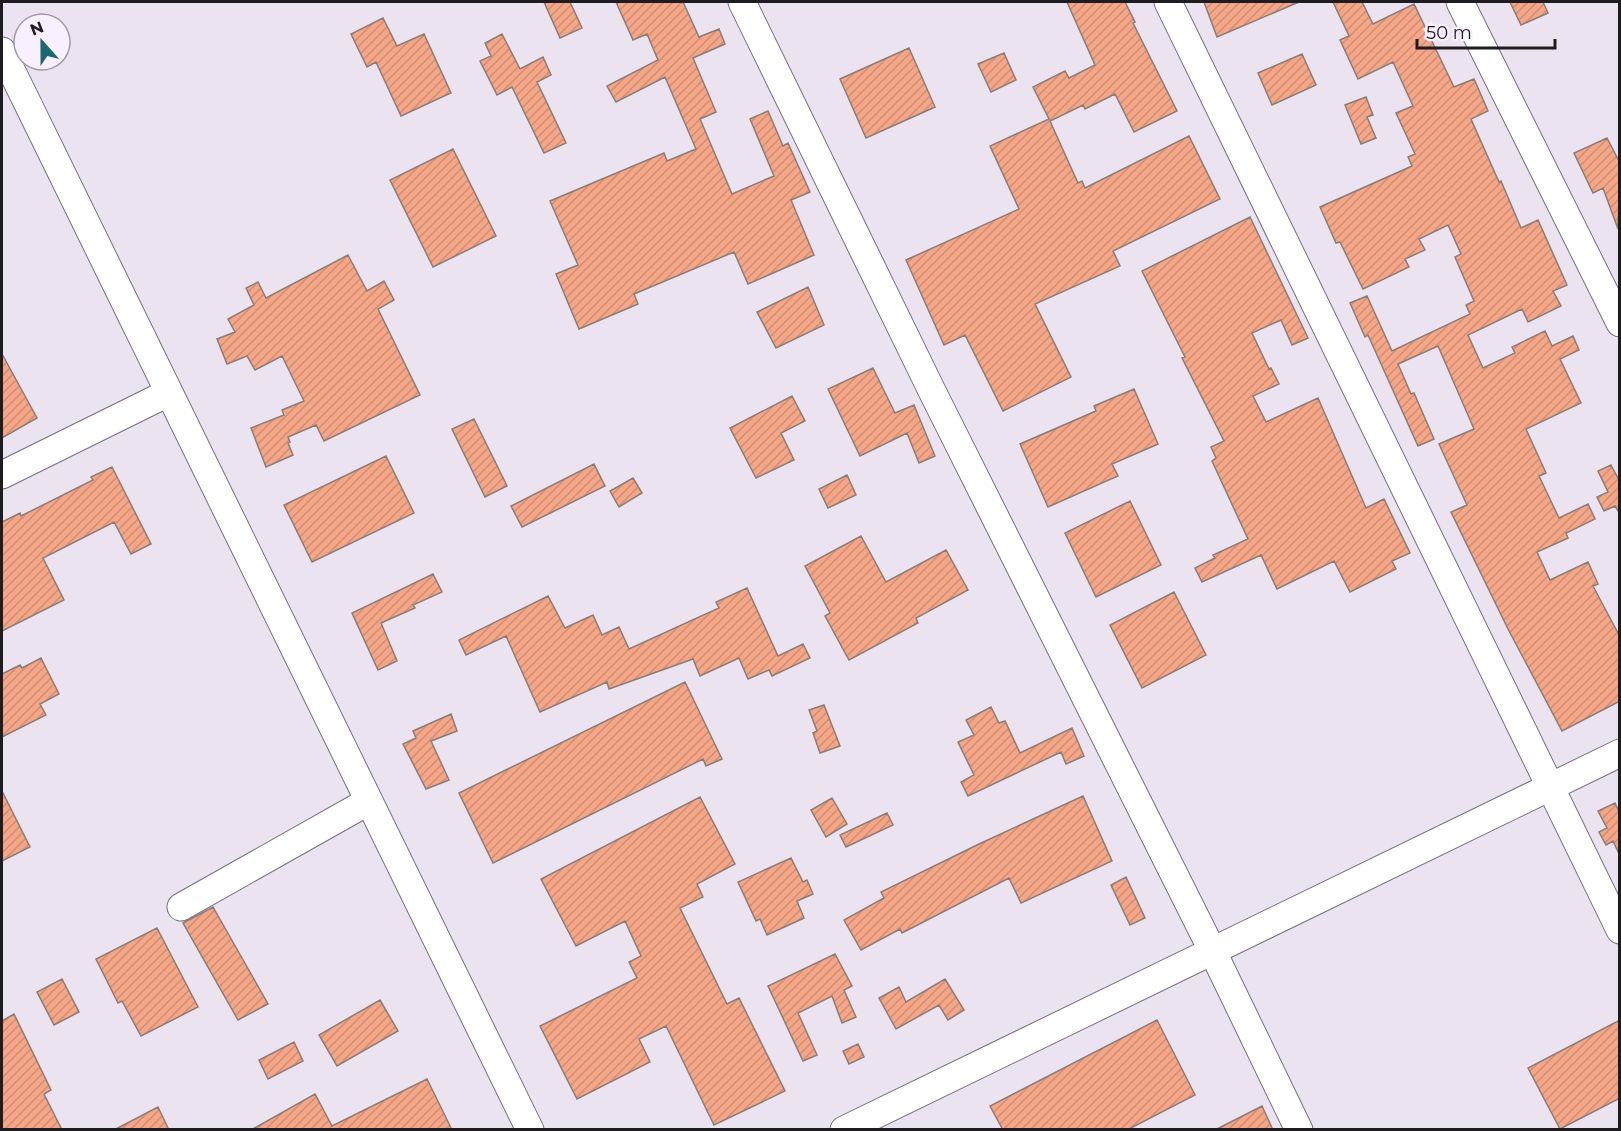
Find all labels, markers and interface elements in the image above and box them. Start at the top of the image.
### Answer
north arrow [12,12,72,72]
scale bar [1417,12,1555,50]
text: N [27,17,46,40]
text: 50 m [1426,22,1472,44]

